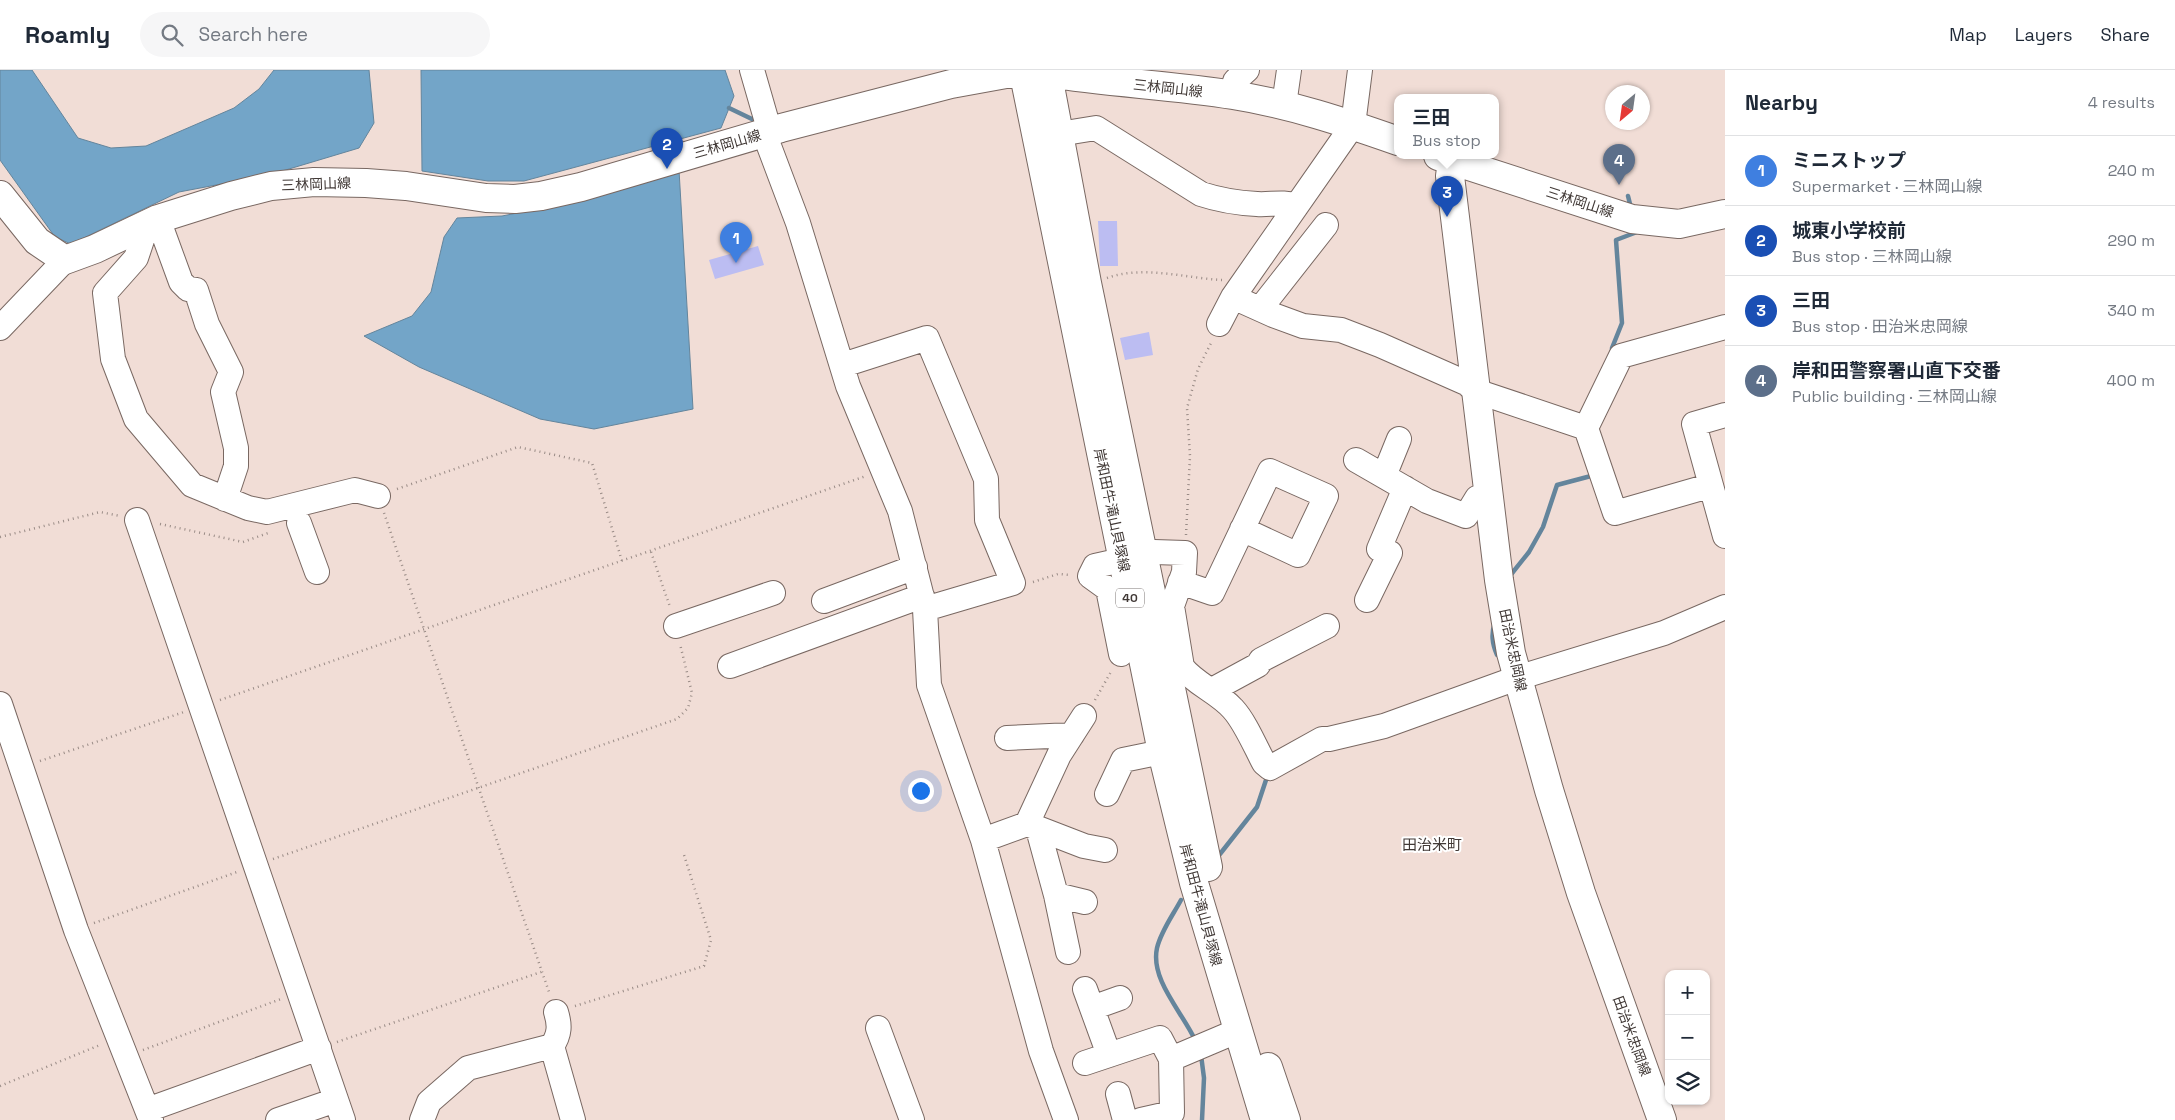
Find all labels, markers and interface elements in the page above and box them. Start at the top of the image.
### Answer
search box [140,12,490,57]
text: Roamly [25,19,110,50]
icon: search [158,21,186,49]
text: Search here [198,22,308,47]
text: Map [1949,23,1987,46]
text: Layers [2015,23,2072,46]
text: Share [2100,23,2150,46]
street label: 三林岡山線 [1132,75,1204,101]
north arrow [1605,85,1650,130]
text: Nearby [1745,89,1818,116]
text: 4 results [2088,92,2155,113]
popup [1394,94,1499,159]
text: 三田 [1412,105,1450,130]
street label: 三林岡山線 [691,126,763,162]
pin: 2 [651,128,683,169]
text: Bus stop [1412,130,1481,151]
pin: 4 [1603,144,1635,185]
text: ミニストップ [1792,148,1906,173]
text: 1 [1757,160,1765,181]
text: 240 m [2108,160,2155,181]
street label: 三林岡山線 [281,174,351,194]
pin: 3 [1431,176,1463,217]
text: Supermarket · 三林岡山線 [1792,176,1982,197]
street label: 三林岡山線 [1544,183,1616,221]
text: 城東小学校前 [1792,218,1906,243]
pin: 1 [720,222,752,263]
text: 2 [1756,230,1766,251]
text: 290 m [2107,230,2155,251]
text: Bus stop · 三林岡山線 [1792,246,1952,267]
text: 三田 [1792,288,1830,313]
text: 3 [1756,300,1766,321]
text: 340 m [2107,300,2155,321]
text: Bus stop · 田治米忠岡線 [1792,316,1968,337]
text: 岸和田警察署山直下交番 [1792,358,2001,383]
text: 4 [1756,370,1766,391]
text: 400 m [2107,370,2155,391]
text: Public building · 三林岡山線 [1792,386,1997,407]
street label: 岸和田牛滝山貝塚線 [1090,447,1134,573]
road number: 40 [1116,588,1144,608]
street label: 田治米忠岡線 [1495,607,1531,693]
your location [908,778,934,804]
district label: 田治米町 [1402,835,1462,854]
street label: 岸和田牛滝山貝塚線 [1176,842,1226,968]
map controls [1665,970,1710,1105]
button: + [1665,970,1710,1015]
street label: 田治米忠岡線 [1609,993,1655,1079]
button: − [1665,1015,1710,1060]
button: layers [1665,1060,1710,1105]

